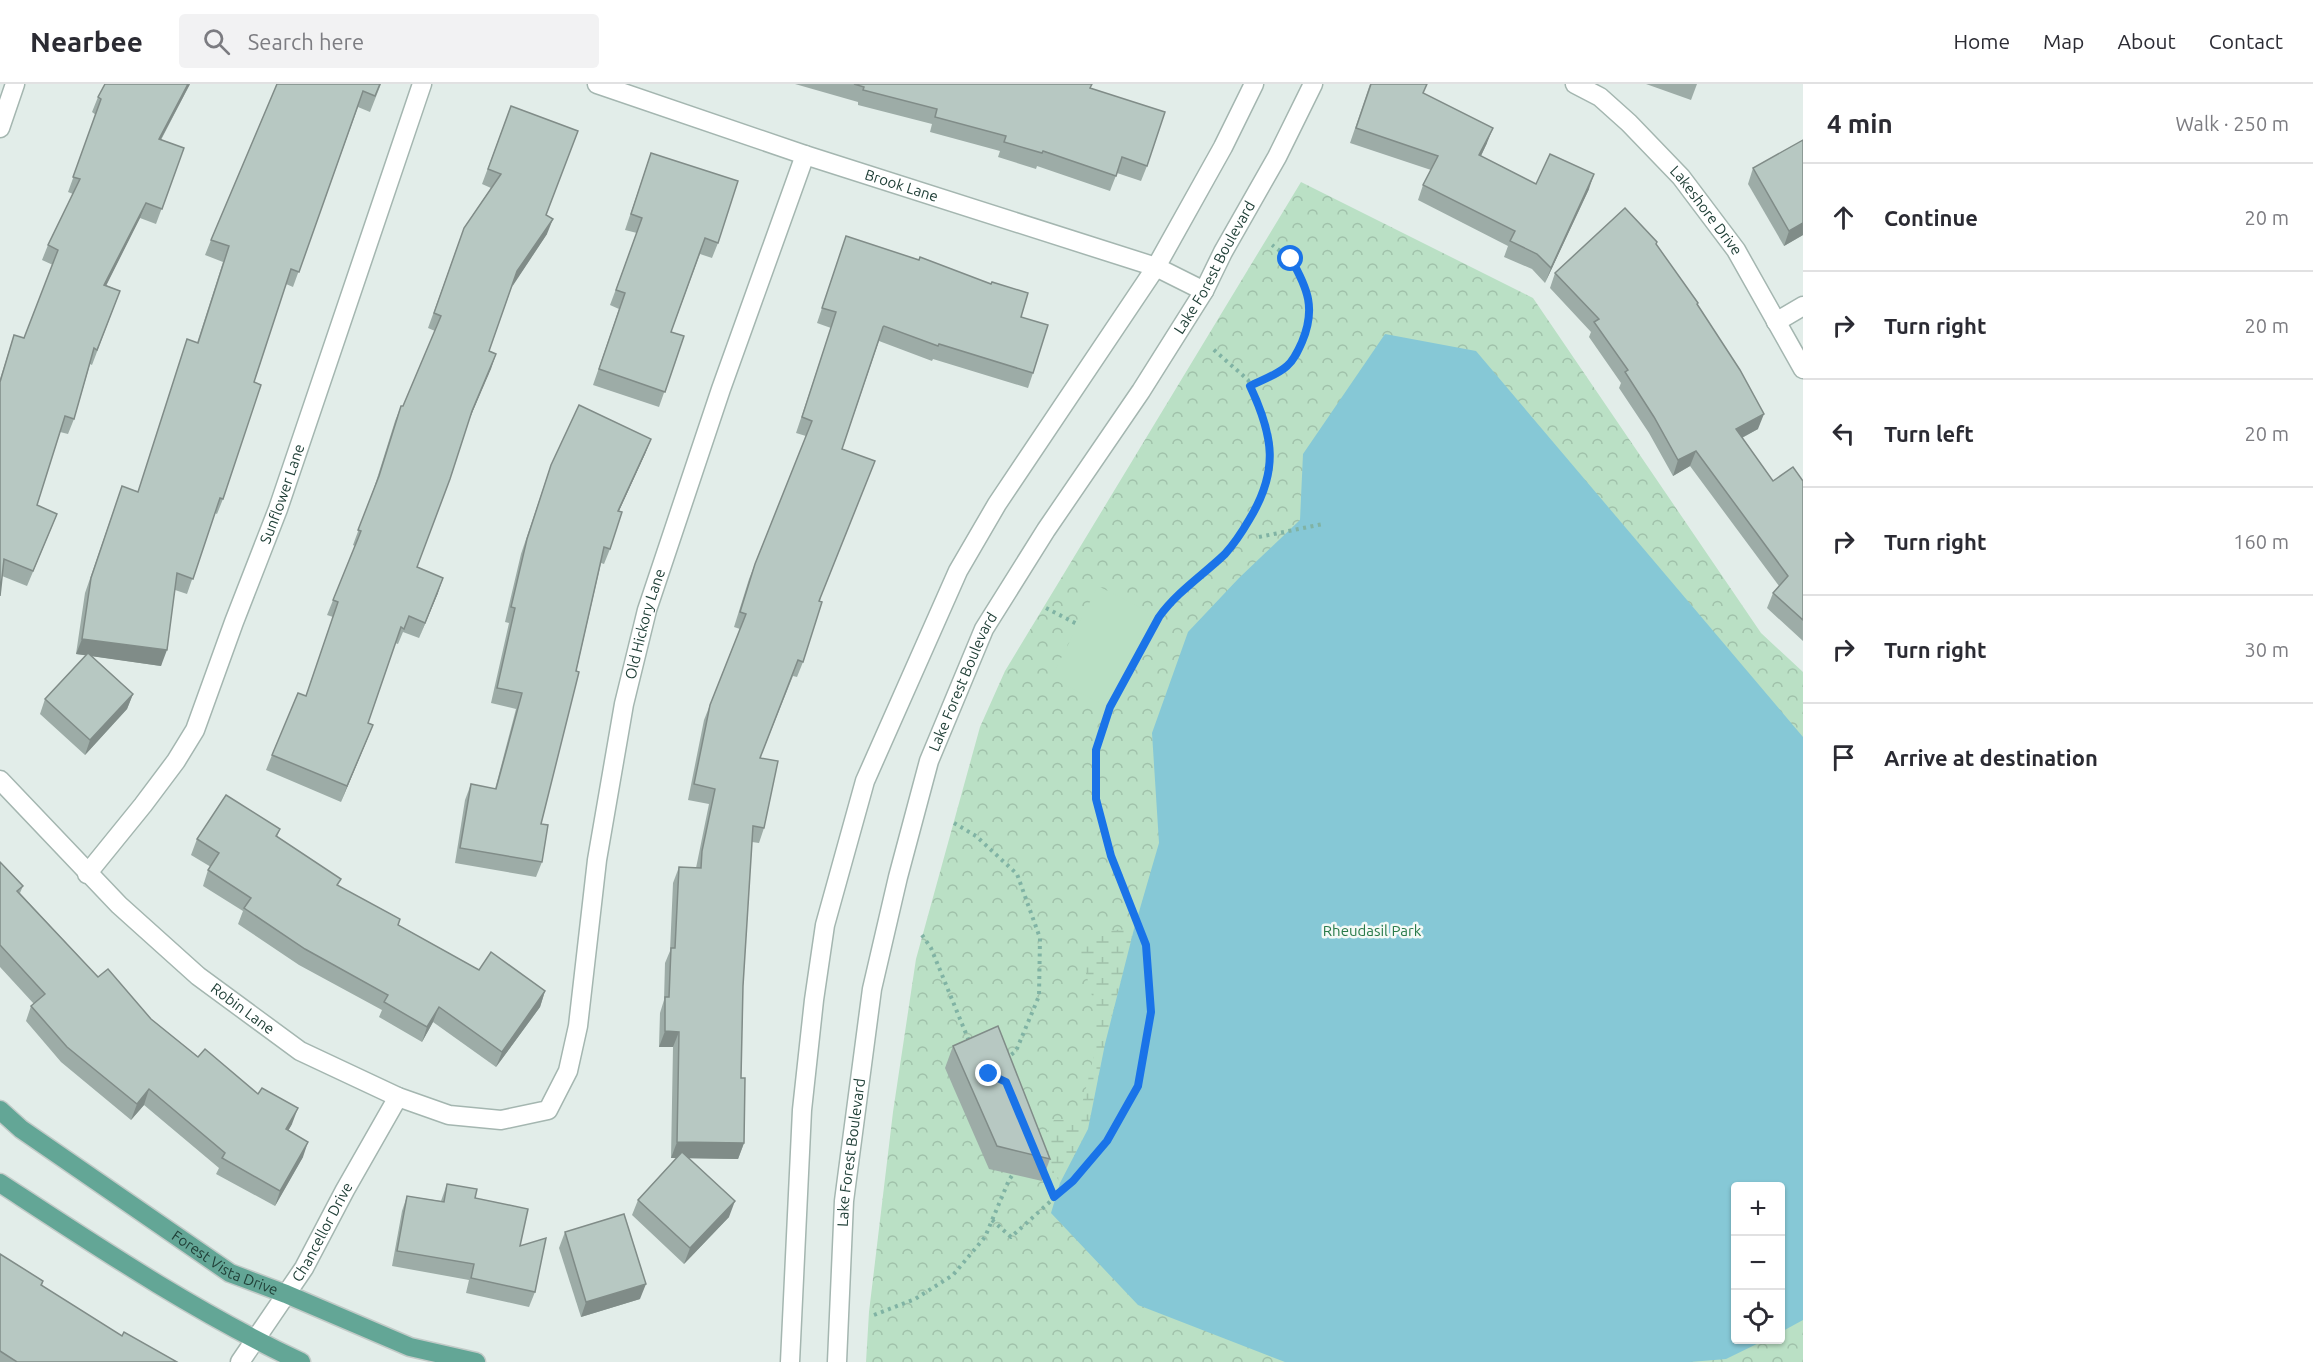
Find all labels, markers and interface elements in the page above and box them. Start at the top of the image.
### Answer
search box [179,14,599,68]
icon: search [200,25,233,58]
text: Nearbee [30,26,143,57]
text: Search here [248,29,364,54]
text: Home [1953,29,2010,53]
text: Map [2043,29,2084,53]
text: About [2117,29,2176,53]
text: Contact [2209,29,2283,53]
text: 4 min [1827,109,1893,138]
text: Walk · 250 m [2176,112,2289,135]
street label: Lakeshore Drive [1667,162,1746,258]
street label: Brook Lane [863,166,940,205]
street label: Lake Forest Boulevard [1170,198,1258,337]
icon: ahead [1827,201,1860,234]
text: Continue [1884,205,1978,230]
text: 20 m [2245,206,2289,229]
route start [1277,245,1303,271]
icon: right [1827,309,1860,342]
text: Turn right [1884,313,1986,338]
text: 20 m [2245,314,2289,337]
icon: left [1827,417,1860,450]
text: Turn left [1884,421,1974,446]
text: 20 m [2245,422,2289,445]
street label: Sunflower Lane [256,442,307,546]
icon: right [1827,525,1860,558]
text: Turn right [1884,529,1986,554]
text: 160 m [2233,530,2289,553]
street label: Old Hickory Lane [621,567,668,681]
street label: Lake Forest Boulevard [925,609,1000,754]
icon: right [1827,633,1860,666]
text: Turn right [1884,637,1986,662]
text: 30 m [2245,638,2289,661]
icon: arrive [1827,741,1860,774]
text: Arrive at destination [1884,745,2098,770]
park label: Rheudasil Park [1323,922,1422,939]
street label: Robin Lane [208,979,278,1037]
route end [975,1060,1001,1086]
street label: Lake Forest Boulevard [834,1077,868,1227]
street label: Chancellor Drive [288,1179,356,1285]
map controls [1731,1182,1785,1344]
button: + [1731,1182,1785,1236]
street label: Forest Vista Drive [169,1227,280,1298]
button: − [1731,1236,1785,1290]
button: locate [1731,1290,1785,1344]

